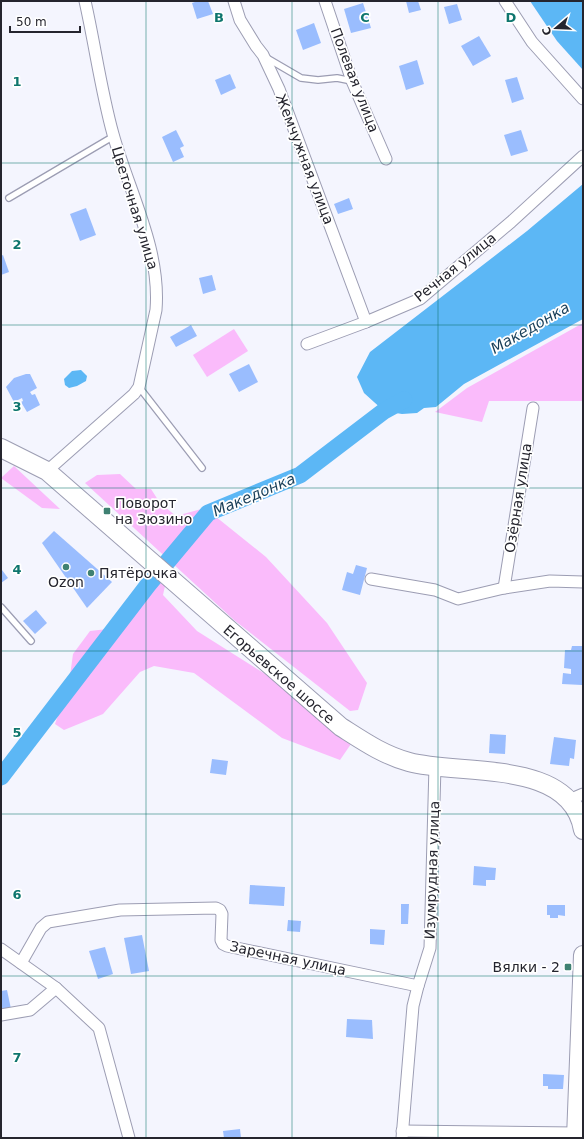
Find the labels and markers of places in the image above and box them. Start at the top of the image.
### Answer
place label: Поворот на Зюзино [115,495,192,527]
marker: Поворот на Зюзино [102,506,112,516]
marker: Ozon [61,562,71,572]
place label: Пятёрочка [99,565,177,581]
marker: Пятёрочка [86,568,96,578]
place label: Ozon [48,574,84,590]
place label: Вялки - 2 [493,959,560,975]
marker: Вялки - 2 [563,962,573,972]

